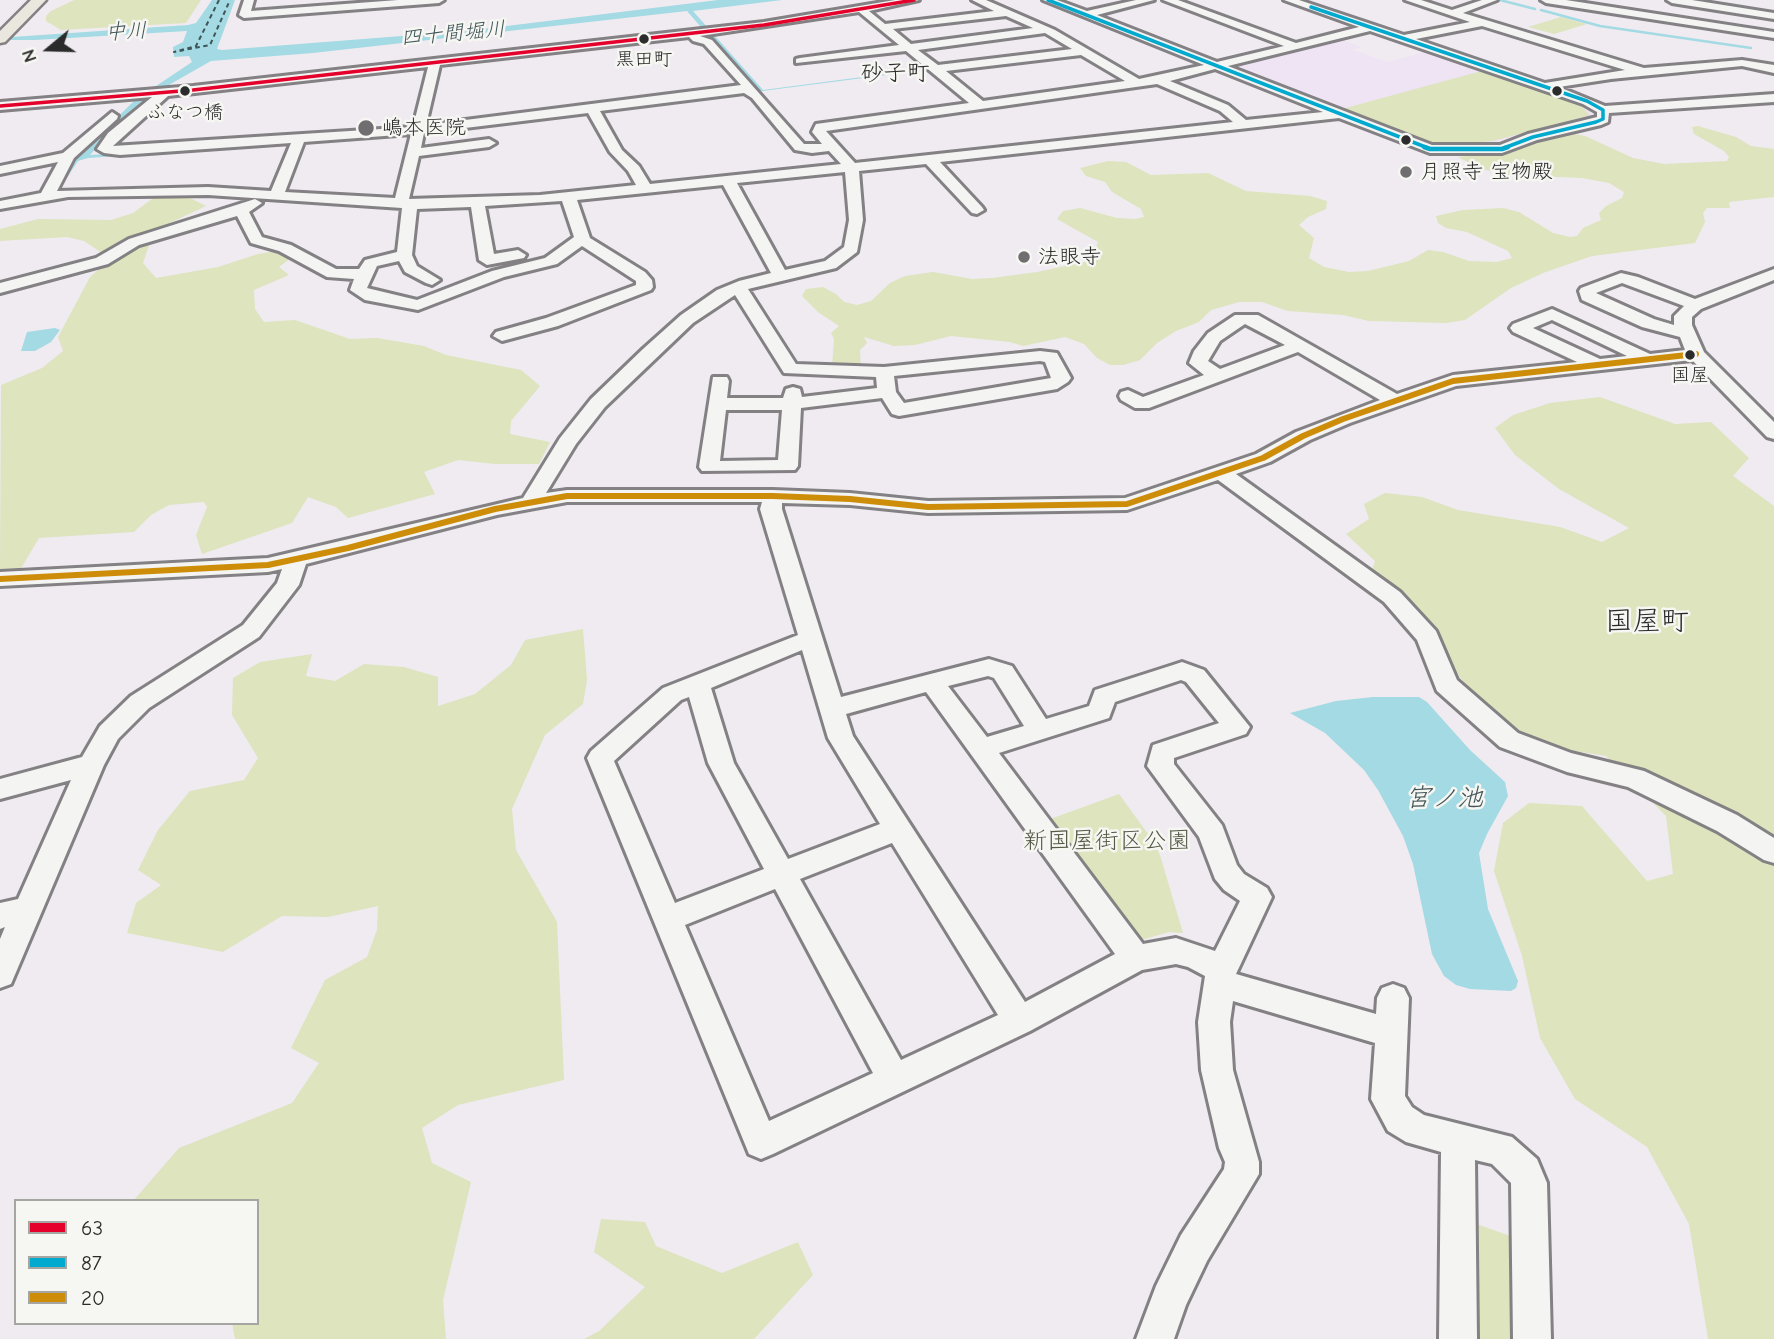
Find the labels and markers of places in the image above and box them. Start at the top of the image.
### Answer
marker: 黒田町 [637,32,651,46]
place label: 黒田町 [616,49,672,71]
marker: ふなつ橋 [178,84,192,98]
unlabelled marker [1550,84,1564,98]
place label: ふなつ橋 [147,102,223,124]
place label: 嶋本医院 [382,115,466,141]
marker: 嶋本医院 [356,118,376,138]
unlabelled marker [1399,133,1413,147]
place label: 月照寺 宝物殿 [1420,159,1553,185]
marker: 月照寺 宝物殿 [1398,164,1414,180]
place label: 法眼寺 [1038,244,1101,270]
marker: 法眼寺 [1016,249,1032,265]
marker: 国屋 [1683,348,1697,362]
place label: 国屋 [1671,365,1709,387]

